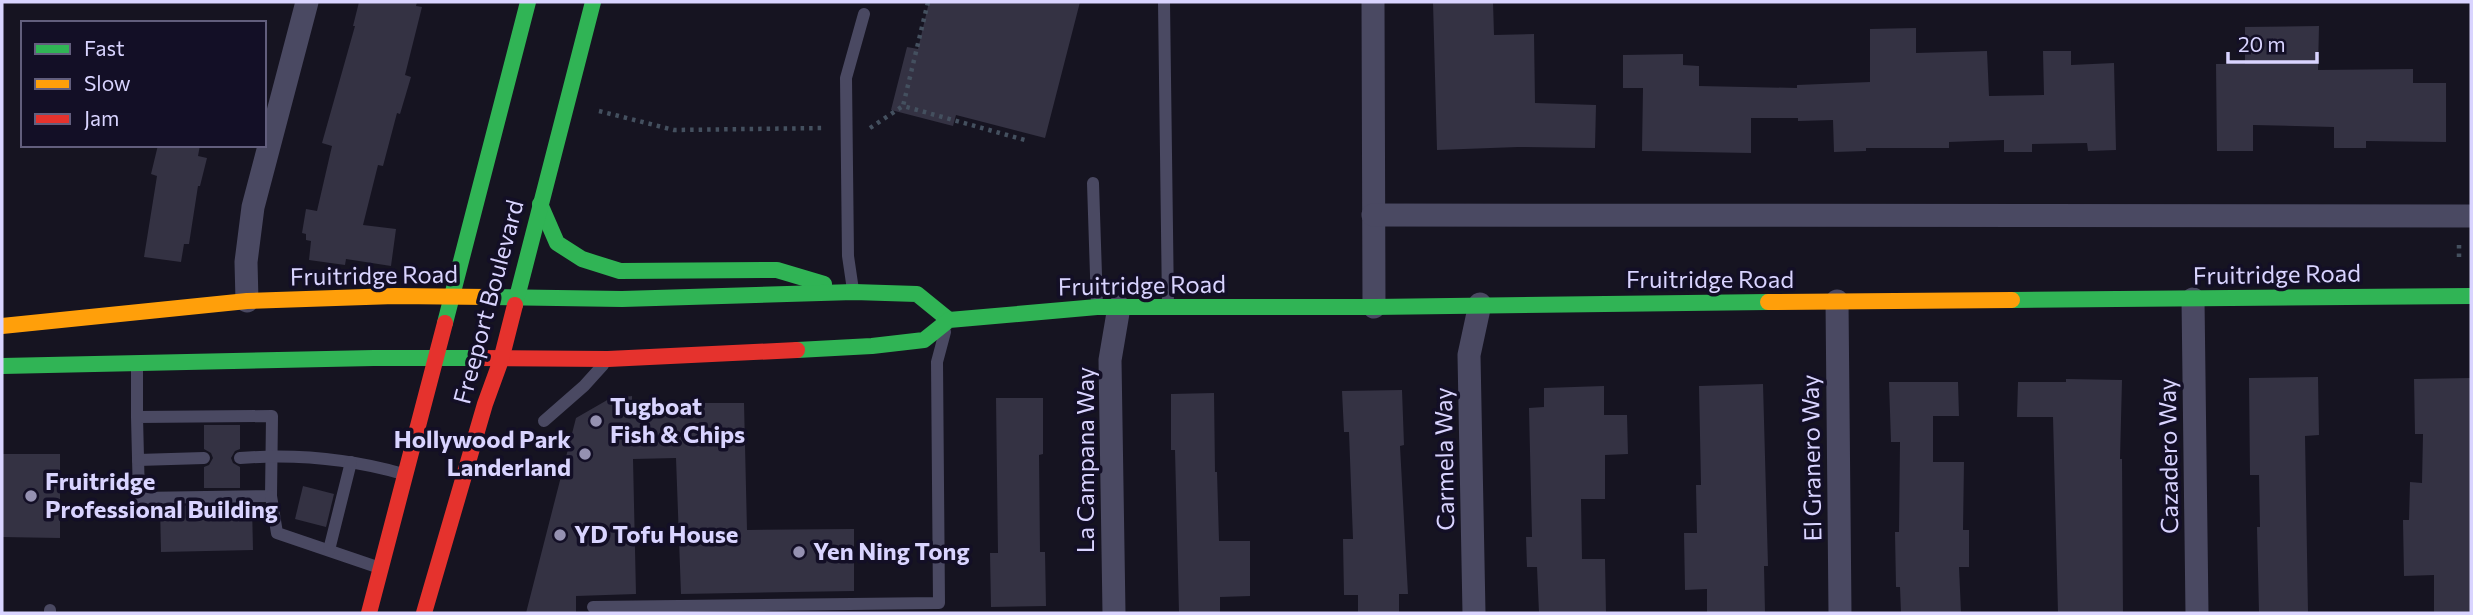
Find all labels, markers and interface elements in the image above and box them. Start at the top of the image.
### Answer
legend [21,21,266,147]
scale bar [2228,21,2317,65]
text: 20 m [2238,31,2286,56]
text: Fast [84,35,125,60]
text: Slow [84,70,131,95]
text: Jam [84,105,119,130]
street label: Freeport Boulevard [446,197,529,407]
street label: Fruitridge Road [2193,258,2361,289]
street label: Fruitridge Road [290,259,458,290]
street label: Fruitridge Road [1626,264,1794,293]
street label: Fruitridge Road [1058,269,1226,300]
street label: La Campana Way [1070,367,1099,553]
street label: El Granero Way [1795,374,1826,542]
street label: Cazadero Way [2152,378,2183,534]
street label: Carmela Way [1428,387,1459,531]
place label: Tugboat Fish & Chips [610,391,745,448]
marker: Tugboat Fish & Chips [588,413,604,429]
place label: Hollywood Park Landerland [394,424,571,481]
marker: Hollywood Park Landerland [577,446,593,462]
place label: Fruitridge Professional Building [45,466,278,523]
marker: Fruitridge Professional Building [23,488,39,504]
place label: YD Tofu House [574,519,738,548]
marker: YD Tofu House [552,527,568,543]
place label: Yen Ning Tong [813,536,970,565]
marker: Yen Ning Tong [791,544,807,560]

